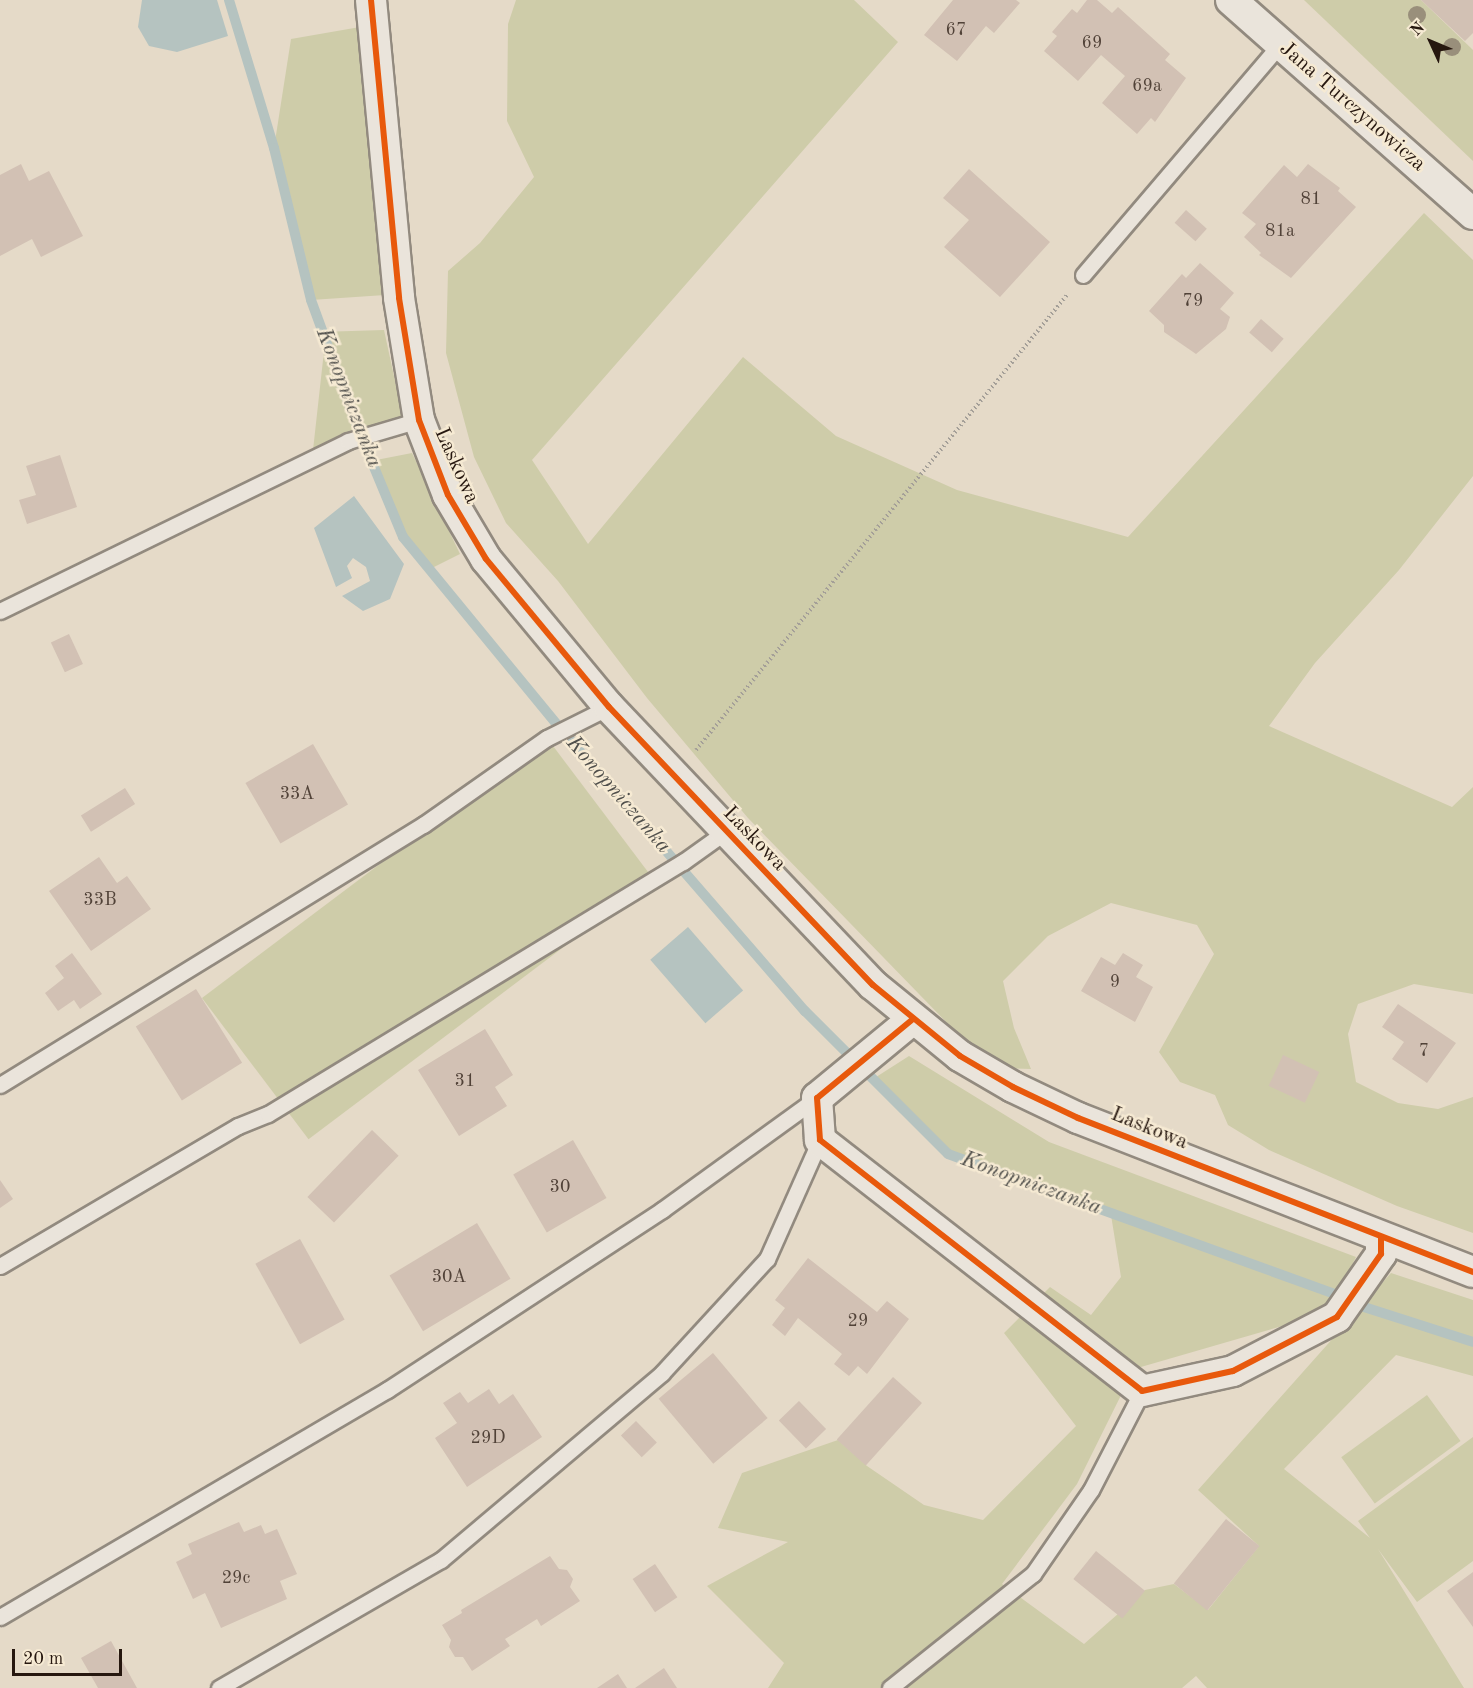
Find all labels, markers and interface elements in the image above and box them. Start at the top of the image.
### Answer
north arrow [1401,12,1461,72]
house number: 67 [946,19,966,41]
text: N [1408,20,1428,39]
house number: 69 [1082,32,1102,54]
street label: Jana Turczynowicza [1274,37,1430,177]
house number: 69a [1132,75,1162,97]
house number: 81 [1301,188,1321,210]
house number: 81a [1265,220,1295,242]
house number: 79 [1183,290,1203,312]
water label: Konopniczanka [309,325,387,471]
street label: Laskowa [428,424,484,508]
water label: Konopniczanka [560,731,676,859]
house number: 33A [280,783,314,805]
street label: Laskowa [717,801,791,877]
house number: 33B [83,889,117,911]
house number: 9 [1110,971,1120,993]
house number: 7 [1419,1040,1429,1062]
house number: 31 [455,1070,475,1092]
street label: Laskowa [1107,1102,1191,1156]
water label: Konopniczanka [957,1146,1105,1222]
house number: 30 [550,1176,570,1198]
house number: 30A [432,1266,466,1288]
house number: 29 [848,1310,868,1332]
house number: 29D [471,1427,505,1449]
house number: 29c [222,1567,250,1589]
scale bar [15,1637,124,1675]
text: 20 m [23,1650,63,1668]

